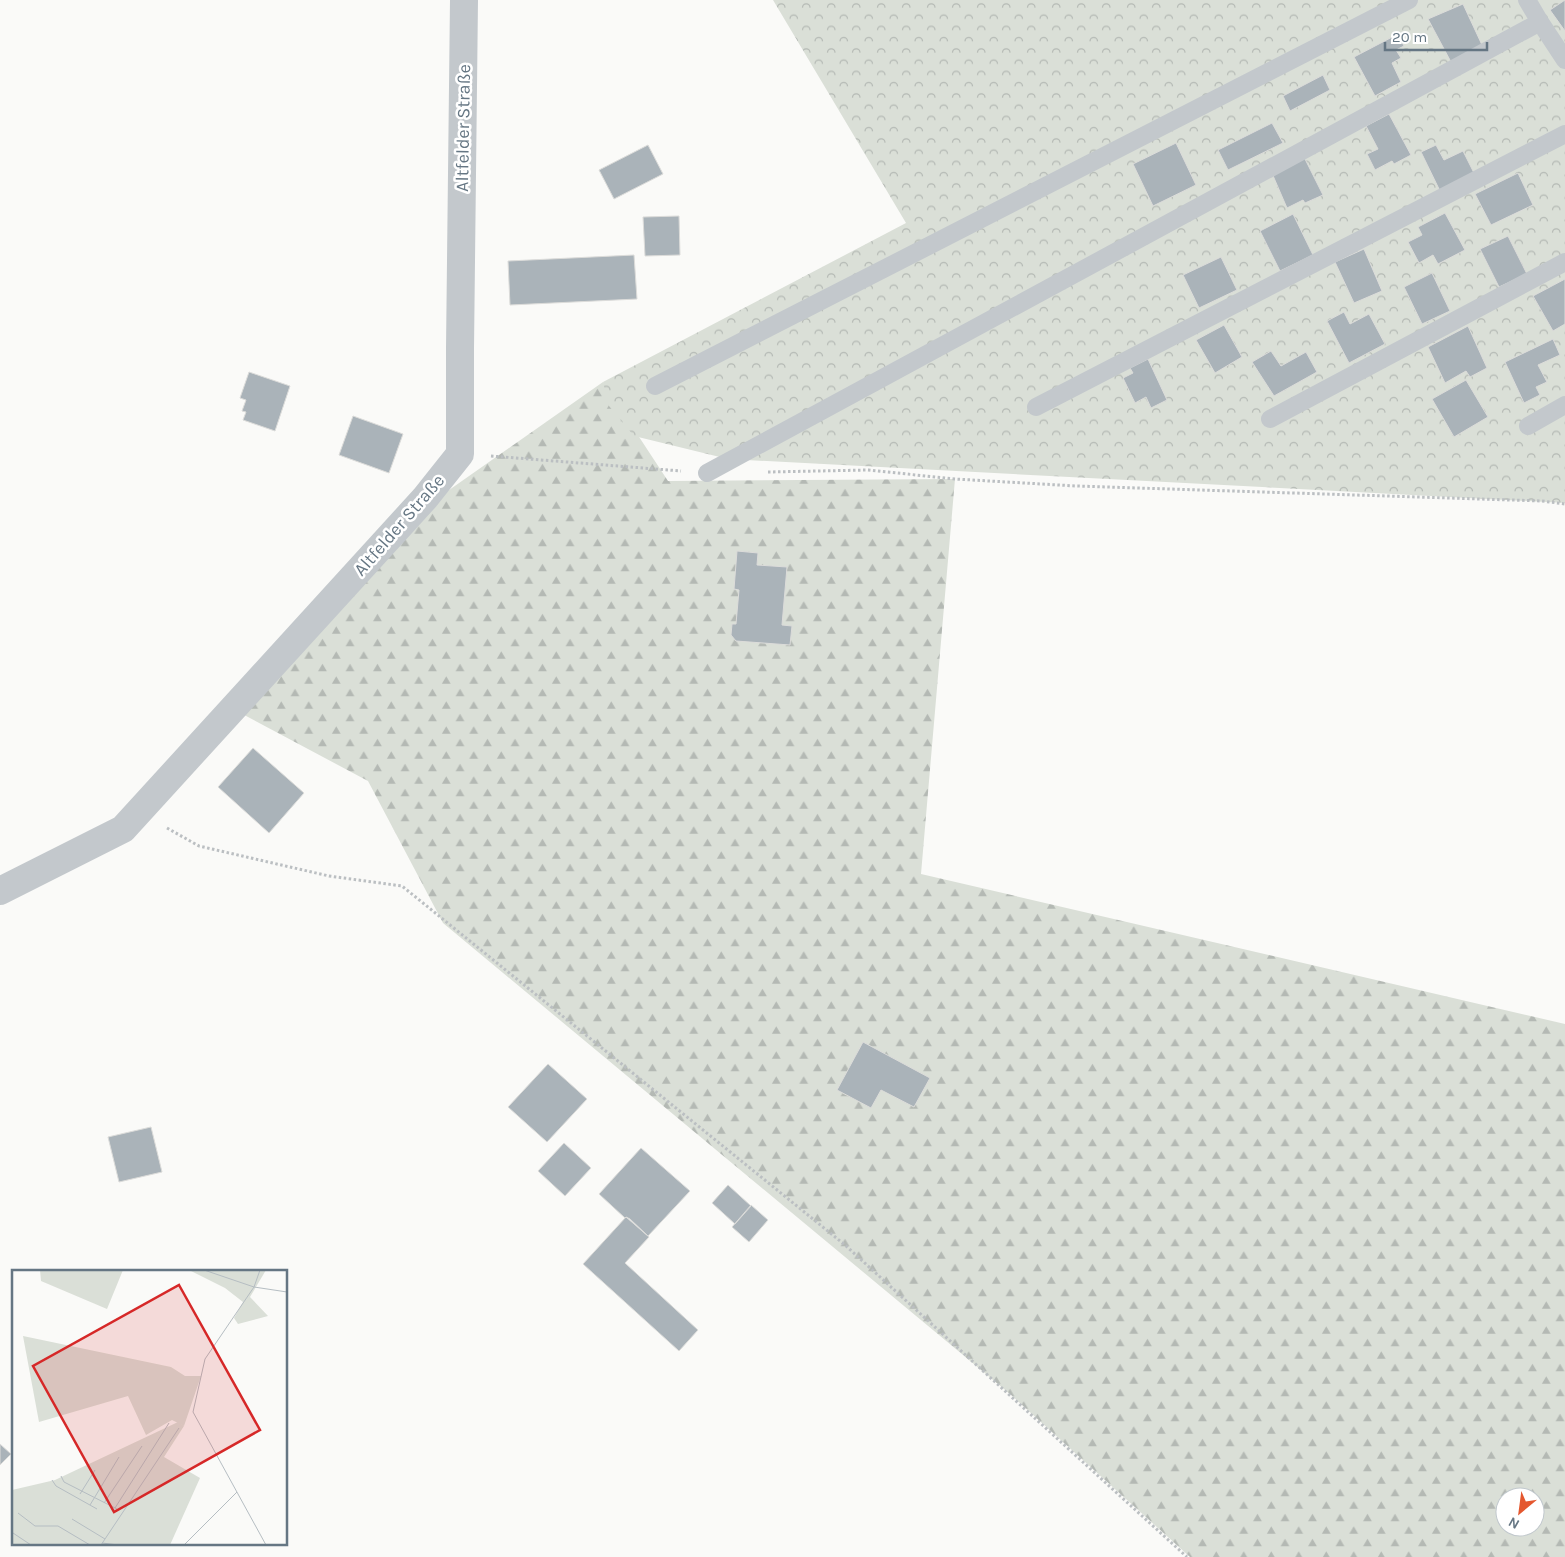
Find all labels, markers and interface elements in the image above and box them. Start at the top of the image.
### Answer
scale bar [1385,20,1488,52]
text: 20 m [1392,28,1427,46]
street label: Altfelder Straße [451,64,475,192]
street label: Altfelder Straße [349,470,449,580]
inset map [12,1270,288,1544]
north arrow [1495,1487,1545,1537]
text: N [1505,1513,1522,1533]

